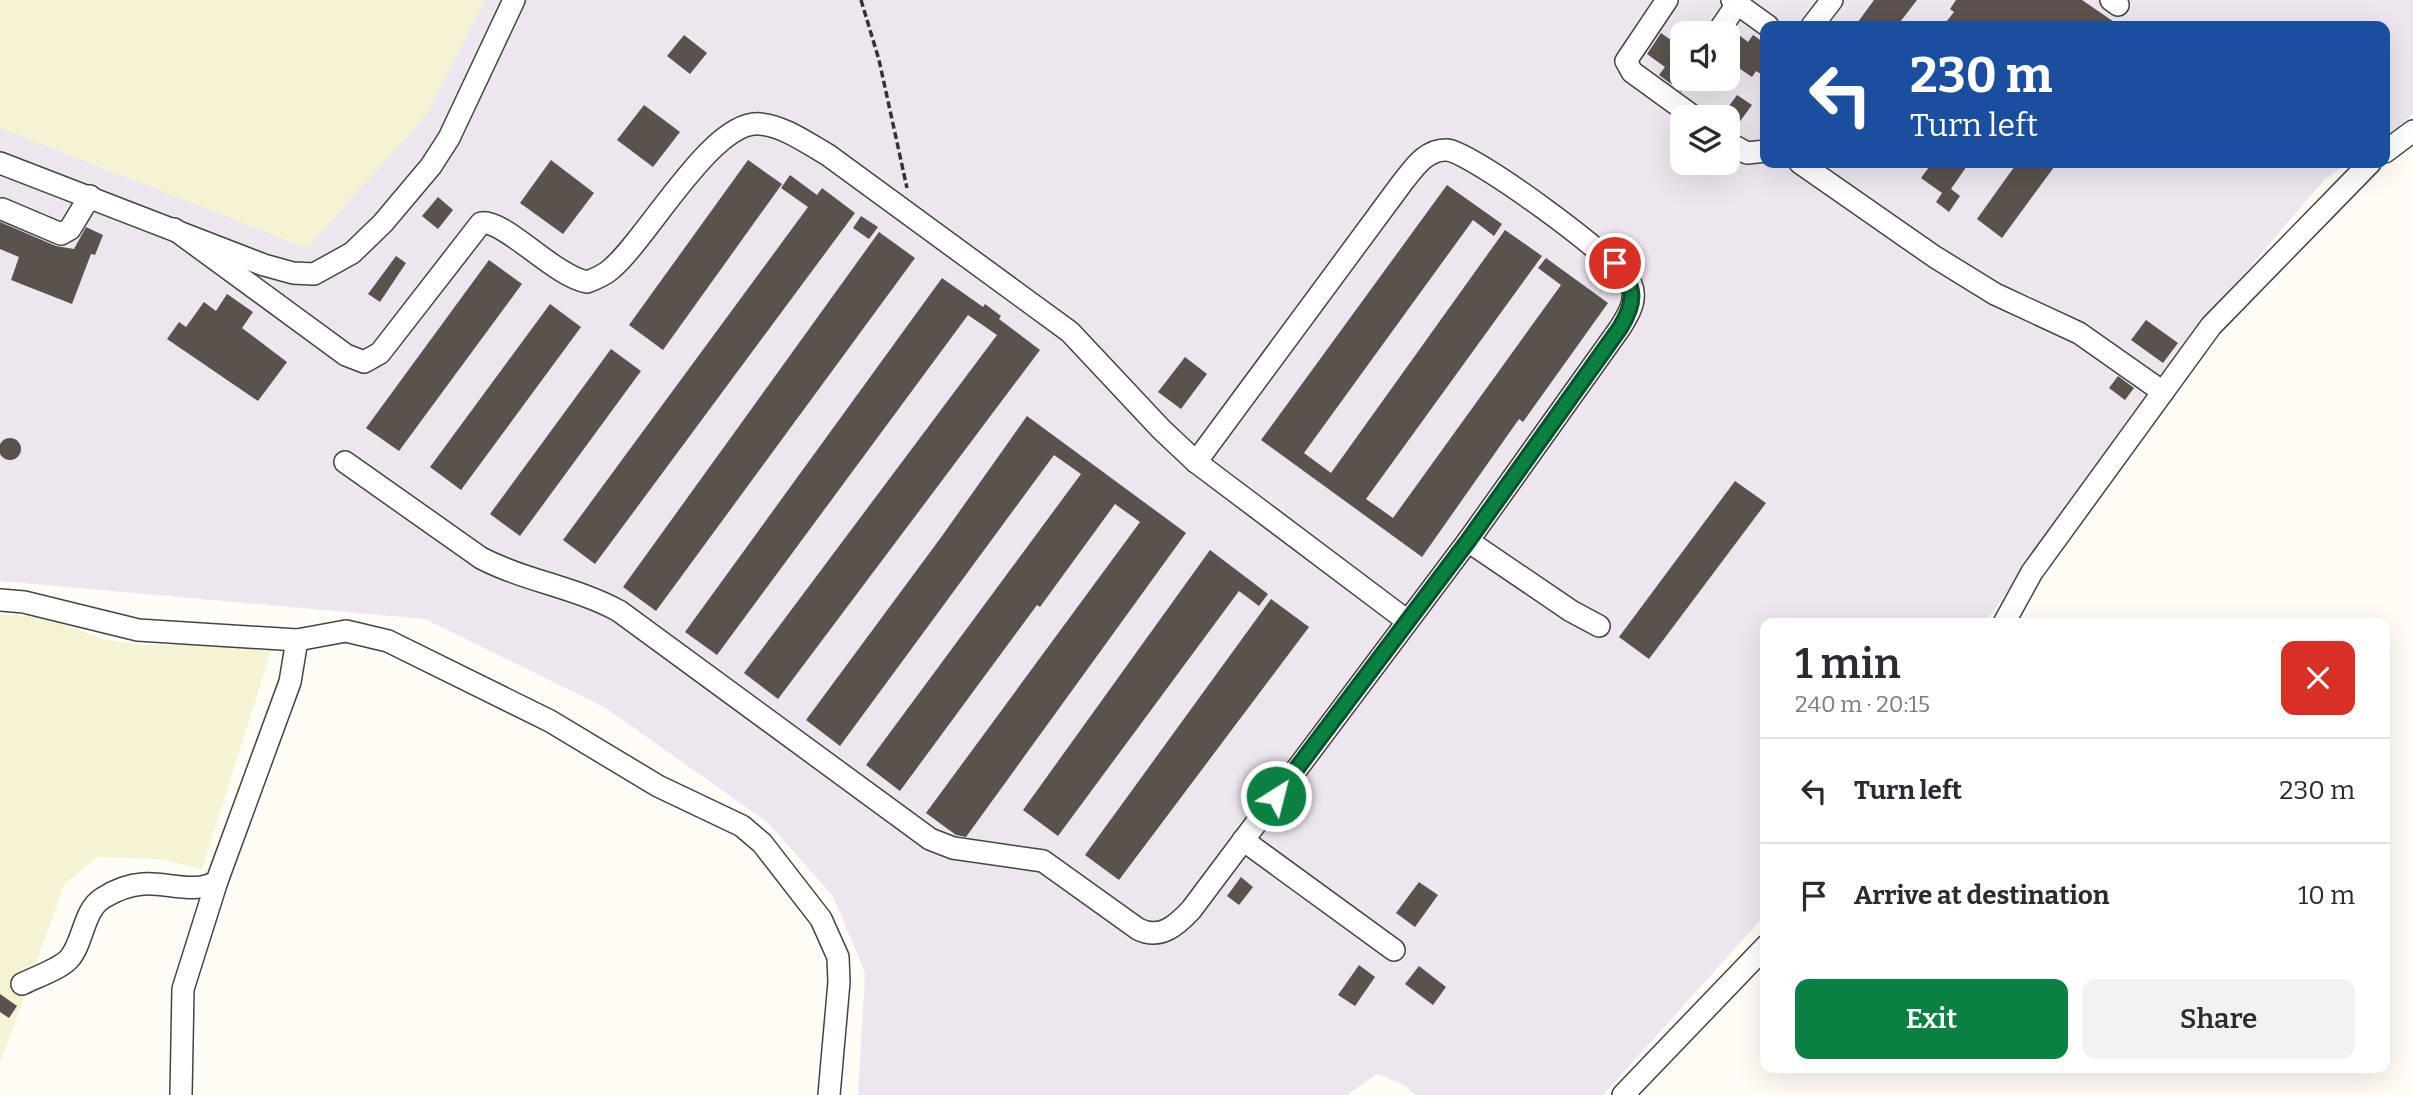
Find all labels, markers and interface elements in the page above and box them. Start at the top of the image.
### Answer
map controls [1670,21,1740,175]
button: sound [1670,21,1740,91]
text: 230 m [1910,46,2053,105]
icon: left [1795,49,1886,140]
button: layers [1670,105,1740,175]
text: Turn left [1910,106,2038,144]
pin [1585,233,1645,293]
icon: arrive [1596,244,1634,282]
text: 1 min [1795,639,1901,689]
button: close [2281,641,2355,715]
text: 240 m · 20:15 [1795,690,1930,718]
position arrow [1239,759,1313,833]
icon: left [1795,772,1833,810]
text: Turn left [1854,775,1962,806]
text: 230 m [2279,775,2355,806]
icon: arrive [1795,877,1833,915]
text: Arrive at destination [1854,880,2109,911]
text: 10 m [2298,880,2355,911]
button: Exit [1795,979,2068,1059]
button: Share [2082,979,2355,1059]

